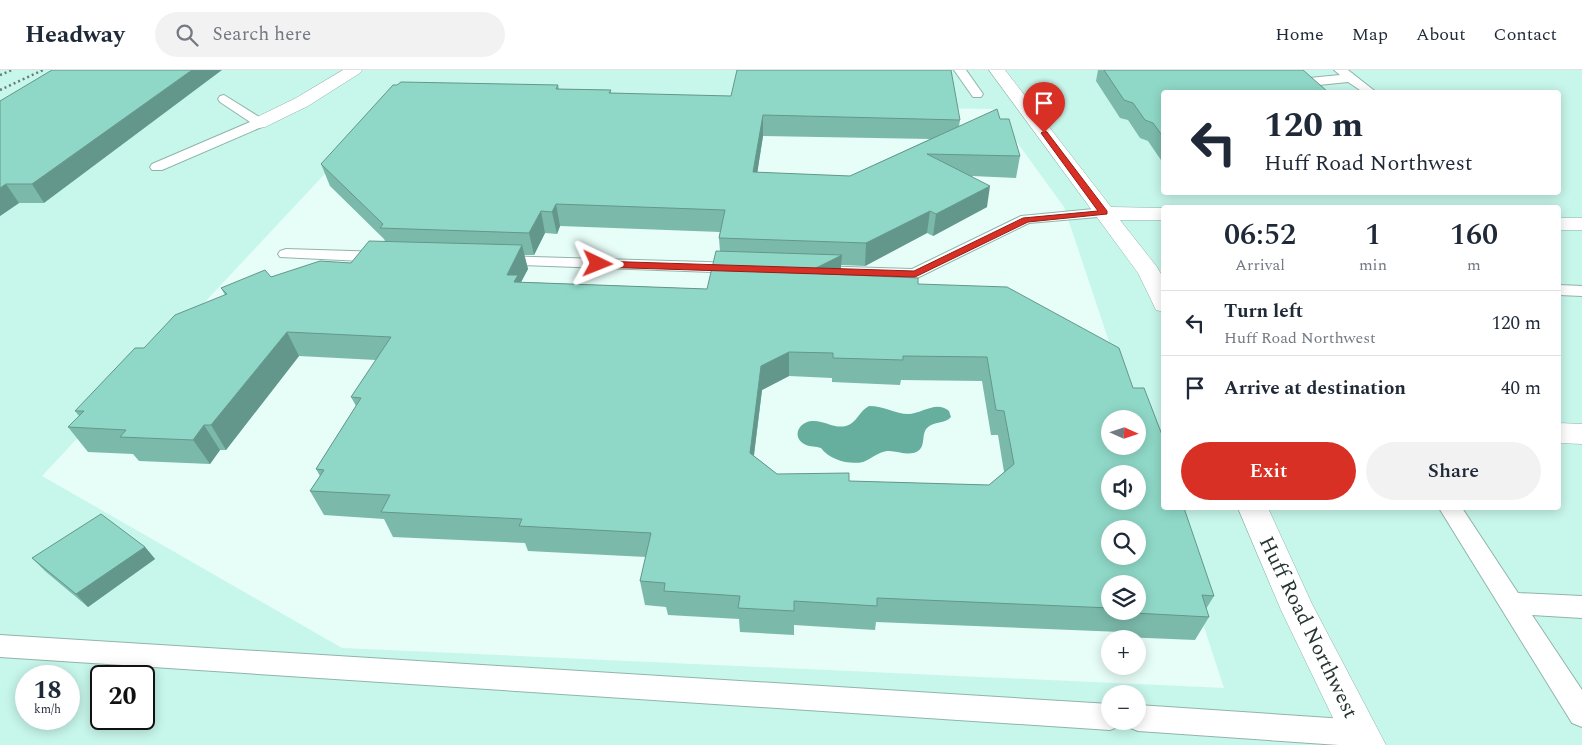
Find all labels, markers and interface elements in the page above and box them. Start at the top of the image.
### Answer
search box [155,12,505,57]
text: Headway [25,17,125,53]
text: Search here [213,20,311,49]
icon: search [173,21,201,49]
text: Home [1275,21,1324,48]
text: Map [1352,21,1388,48]
text: About [1416,21,1466,48]
text: Contact [1494,21,1557,48]
pin [1023,82,1065,133]
icon: arrive [1030,89,1058,117]
text: 120 m [1264,99,1363,152]
icon: left [1181,110,1246,175]
text: Huff Road Northwest [1264,147,1473,180]
text: 06:52 [1224,212,1296,258]
text: 1 [1365,212,1381,258]
text: 160 [1450,212,1498,258]
position arrow [571,237,623,289]
text: Arrival [1235,253,1285,277]
text: min [1359,253,1387,277]
text: m [1467,253,1481,277]
text: Turn left [1224,297,1303,326]
icon: left [1181,309,1209,337]
text: 120 m [1491,309,1541,338]
text: Huff Road Northwest [1224,326,1376,350]
icon: arrive [1181,374,1209,402]
text: Arrive at destination [1224,374,1406,403]
text: 40 m [1501,374,1541,403]
north arrow [1101,410,1146,455]
map controls [1101,410,1146,730]
button: Exit [1181,442,1356,500]
button: Share [1366,442,1541,500]
button: sound [1101,465,1146,510]
button: search [1101,520,1146,565]
street label: Huff Road Northwest [1250,531,1366,724]
button: layers [1101,575,1146,620]
button: + [1101,630,1146,675]
speed limit sign: 20 [90,665,155,730]
text: 18 [33,672,62,710]
button: − [1101,685,1146,730]
text: km/h [34,700,61,719]

